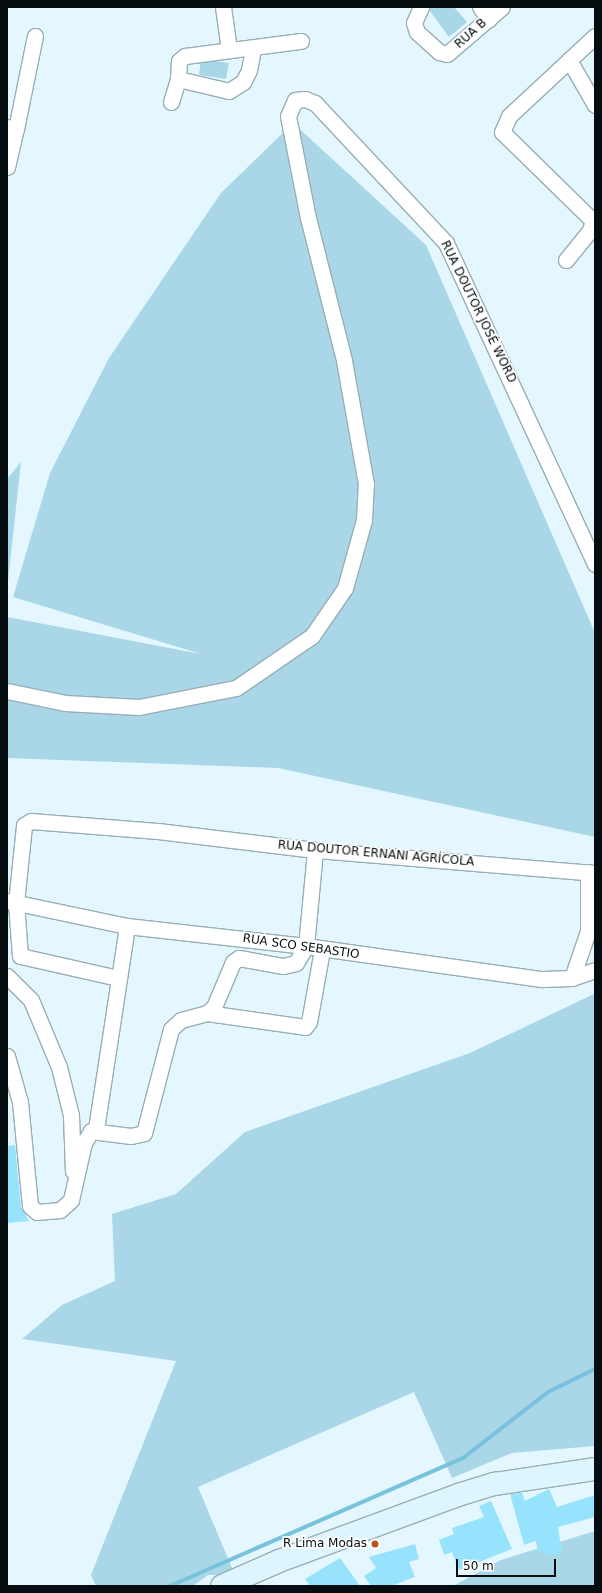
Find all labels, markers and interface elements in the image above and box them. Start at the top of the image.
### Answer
street label: RUA B [452,16,490,52]
street label: RUA DOUTOR JOSÉ WORD [437,239,519,385]
street label: RUA DOUTOR ERNANI AGRÍCOLA [277,838,475,870]
street label: RUA SCO SEBASTIO [242,932,360,962]
place label: R Lima Modas [283,1537,367,1551]
marker: R Lima Modas [370,1539,380,1549]
scale bar [458,1551,558,1577]
text: 50 m [463,1559,494,1573]

